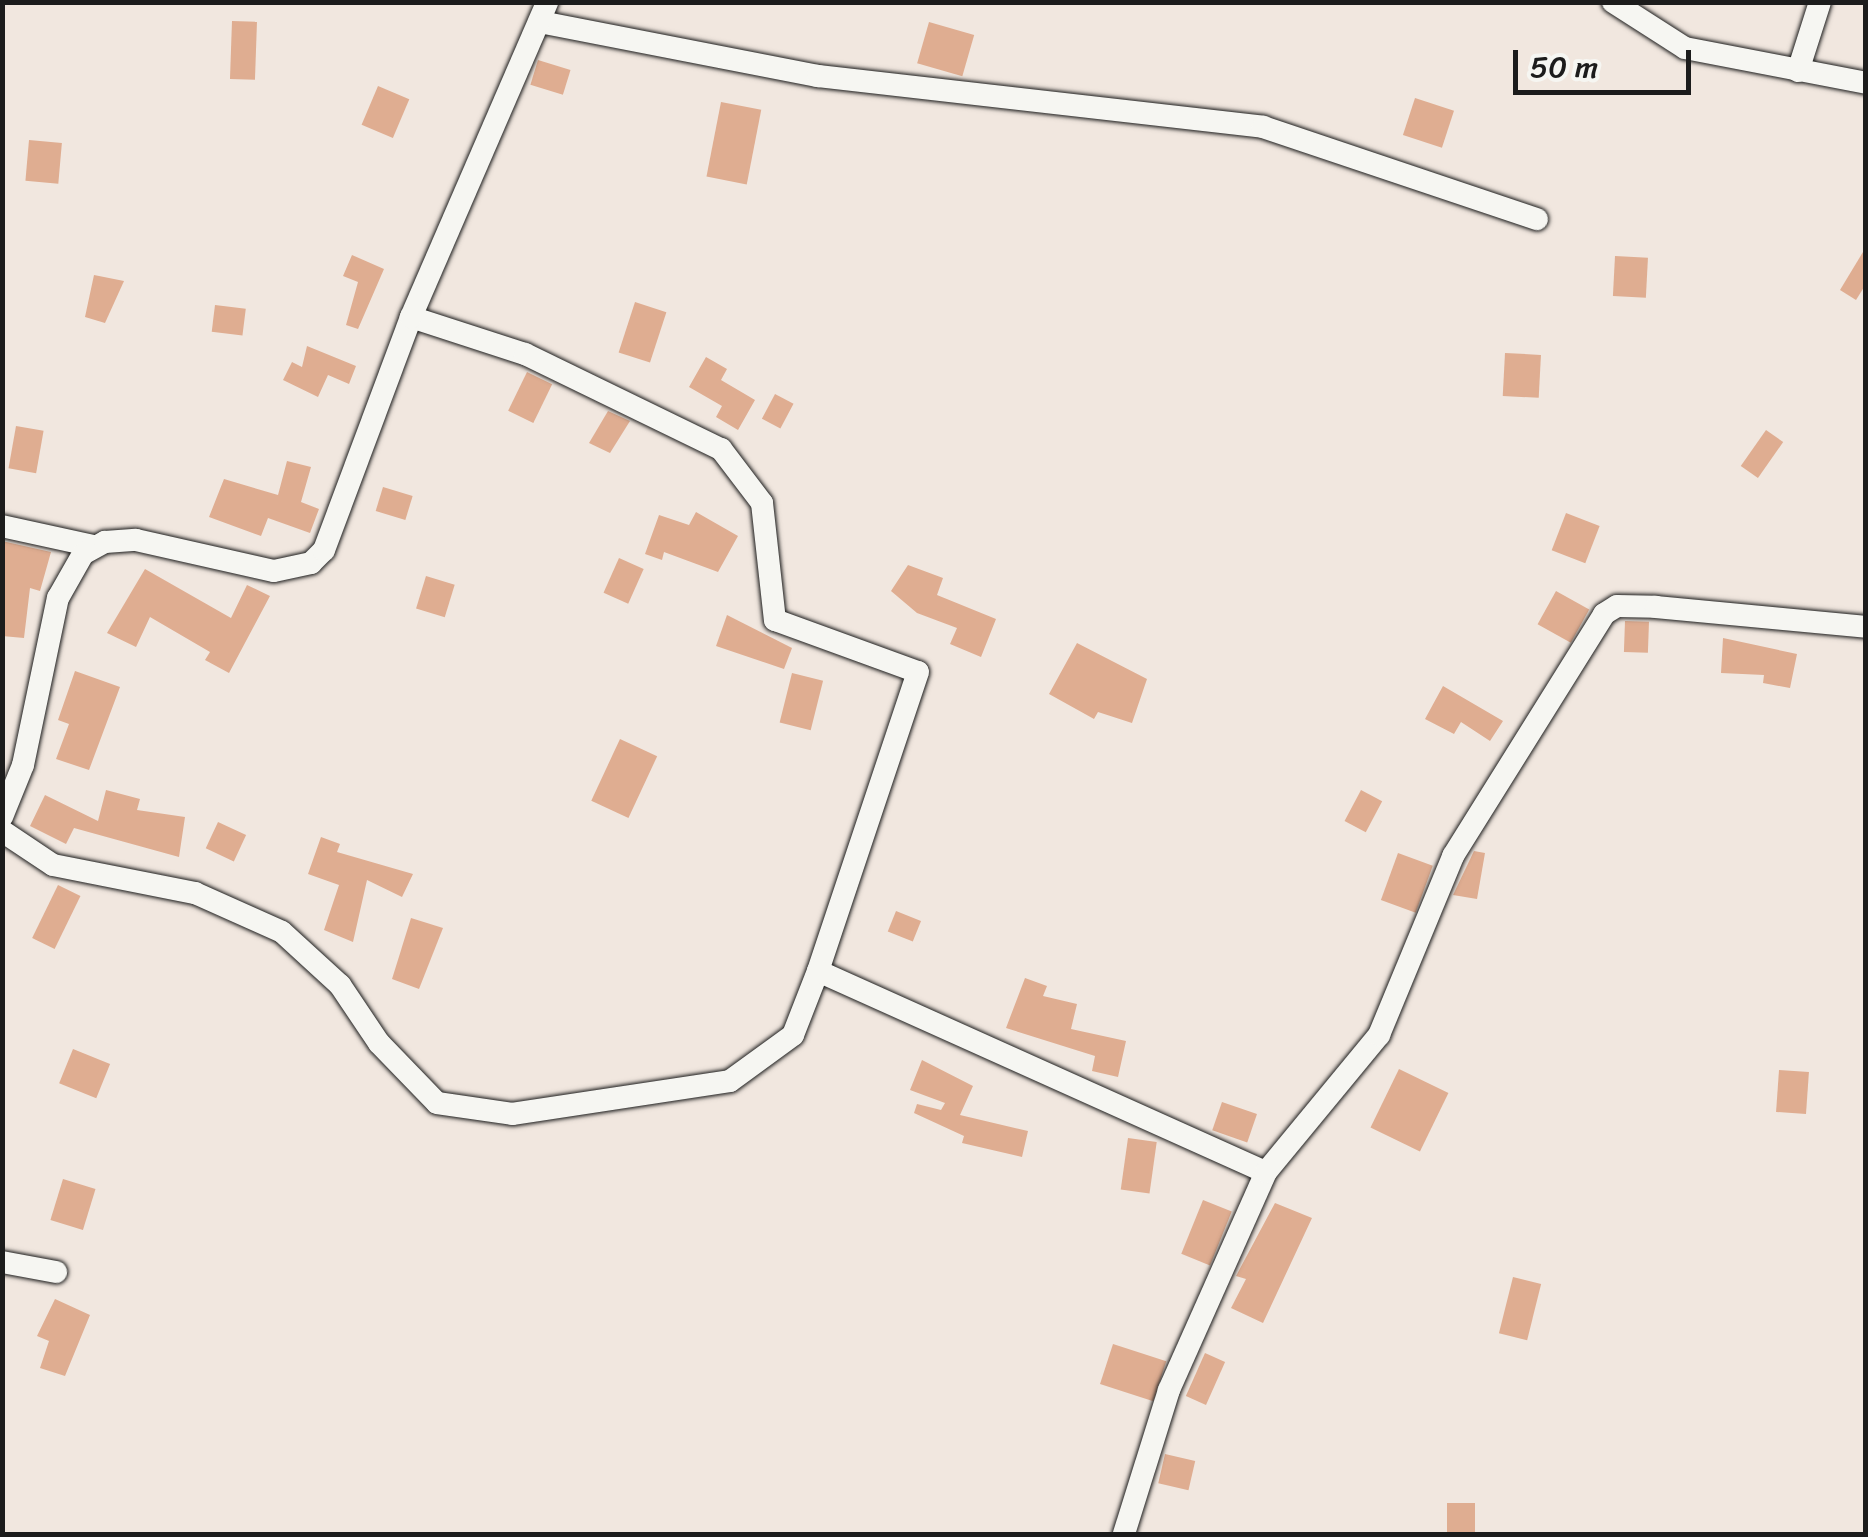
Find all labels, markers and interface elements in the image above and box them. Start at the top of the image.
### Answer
scale bar [1518,30,1696,92]
text: 50 m [1530,40,1598,94]

